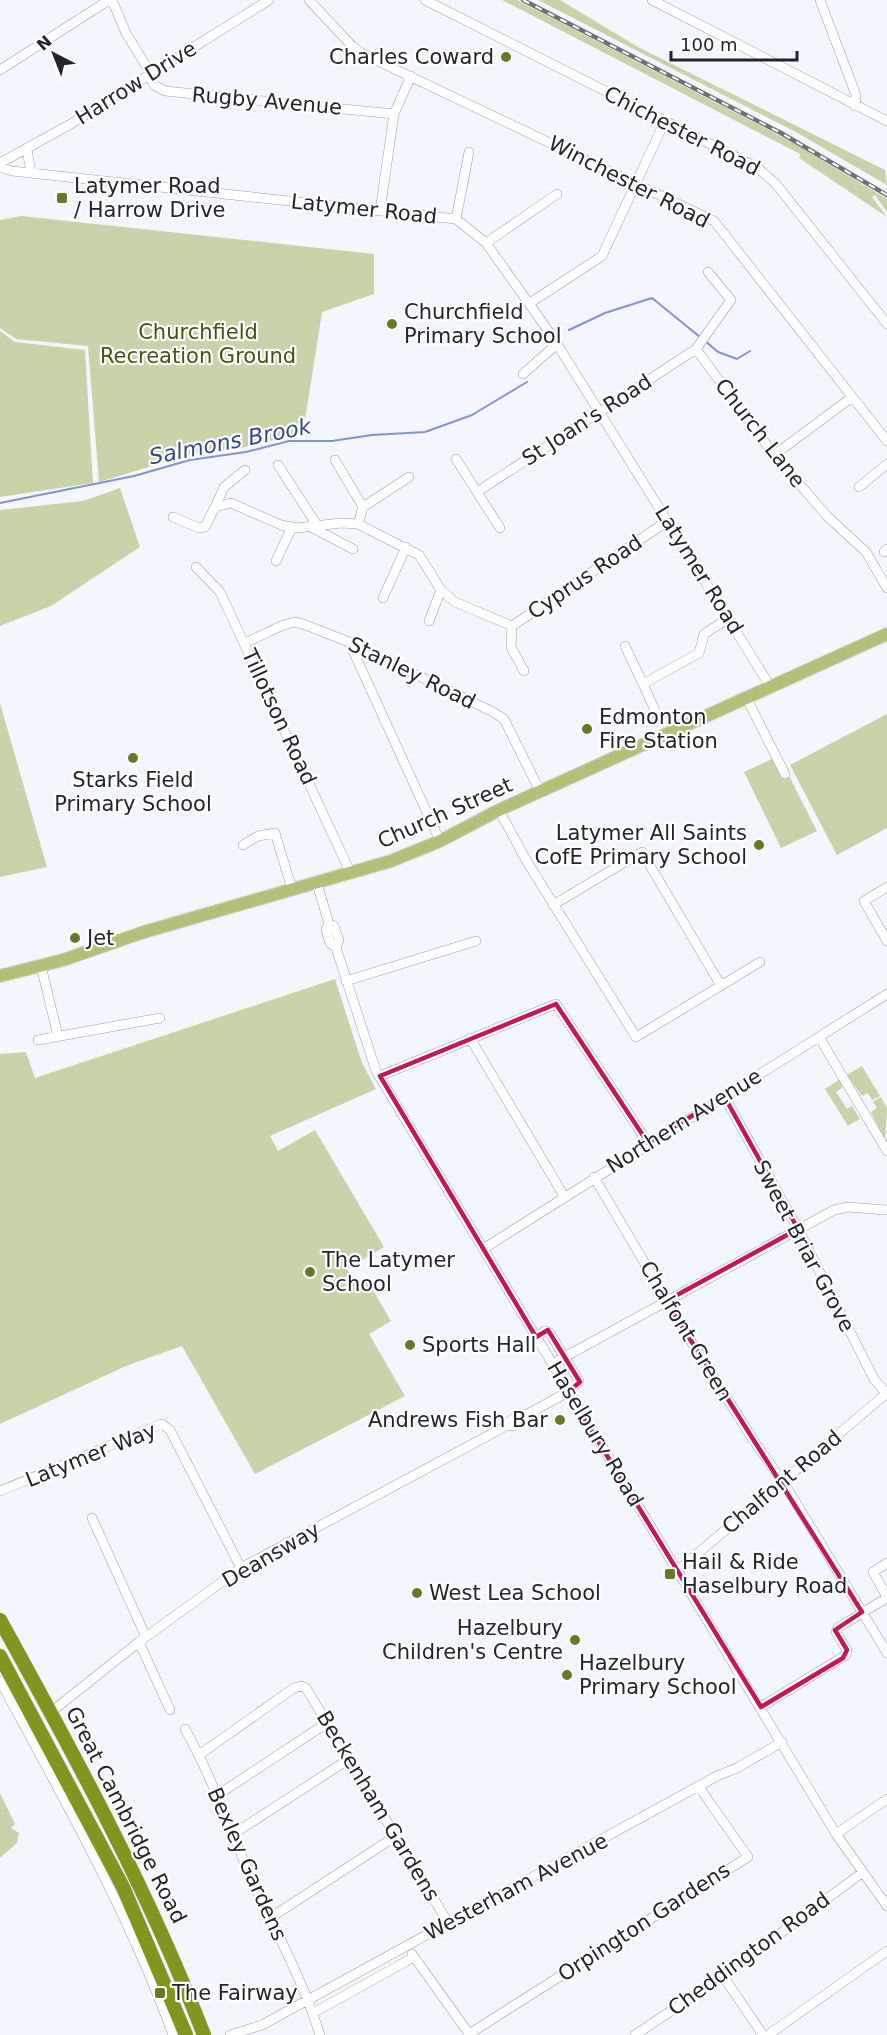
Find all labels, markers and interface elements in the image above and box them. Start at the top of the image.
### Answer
north arrow [24,24,84,84]
scale bar [671,24,797,62]
text: N [33,32,56,55]
text: 100 m [680,34,738,55]
street label: Harrow Drive [71,36,201,130]
place label: Charles Coward [329,45,494,69]
marker: Charles Coward [499,50,513,64]
street label: Chichester Road [600,81,764,181]
street label: Rugby Avenue [191,82,343,120]
street label: Winchester Road [545,131,713,233]
place label: Latymer Road / Harrow Drive [74,174,226,222]
street label: Latymer Road [290,189,438,229]
marker: Latymer Road / Harrow Drive [55,191,69,205]
place label: Churchfield Primary School [404,300,562,348]
marker: Churchfield Primary School [385,317,399,331]
park label: Churchfield Recreation Ground [100,320,296,368]
street label: St Joan's Road [518,369,656,471]
street label: Church Lane [710,374,810,492]
water label: Salmons Brook [147,413,315,469]
street label: Latymer Road [650,501,748,639]
street label: Cyprus Road [523,530,647,624]
street label: Stanley Road [345,632,479,714]
street label: Tillotson Road [237,644,321,789]
place label: Edmonton Fire Station [599,705,718,753]
marker: Edmonton Fire Station [580,722,594,736]
marker: Starks Field Primary School [126,751,140,765]
place label: Starks Field Primary School [54,768,212,816]
street label: Church Street [374,773,516,853]
place label: Latymer All Saints CofE Primary School [535,821,747,869]
marker: Latymer All Saints CofE Primary School [752,838,766,852]
place label: Jet [85,926,114,950]
marker: Jet [68,931,82,945]
street label: Northern Avenue [602,1064,766,1178]
street label: Sweet Briar Grove [749,1156,859,1336]
place label: The Latymer School [321,1248,455,1296]
street label: Chalfont Green [635,1257,737,1405]
marker: The Latymer School [303,1265,317,1279]
place label: Sports Hall [422,1333,536,1357]
marker: Sports Hall [403,1338,417,1352]
street label: Haselbury Road [542,1357,648,1511]
place label: Andrews Fish Bar [368,1408,548,1432]
marker: Andrews Fish Bar [553,1413,567,1427]
street label: Latymer Way [22,1418,160,1492]
street label: Chalfont Road [718,1425,846,1539]
street label: Deansway [218,1517,324,1593]
place label: Hail & Ride Haselbury Road [682,1550,847,1598]
marker: Hail & Ride Haselbury Road [663,1567,677,1581]
place label: West Lea School [429,1581,601,1605]
marker: West Lea School [410,1586,424,1600]
place label: Hazelbury Children's Centre [382,1616,563,1664]
marker: Hazelbury Children's Centre [568,1633,582,1647]
place label: Hazelbury Primary School [579,1651,737,1699]
marker: Hazelbury Primary School [560,1668,574,1682]
street label: Great Cambridge Road [61,1703,191,1927]
street label: Beckenham Gardens [312,1707,444,1905]
street label: Bexley Gardens [202,1784,292,1944]
street label: Westerham Avenue [420,1828,612,1946]
street label: Orpington Gardens [554,1857,734,1987]
street label: Cheddington Road [664,1887,834,2021]
place label: The Fairway [171,1981,298,2005]
marker: The Fairway [153,1986,167,2000]

